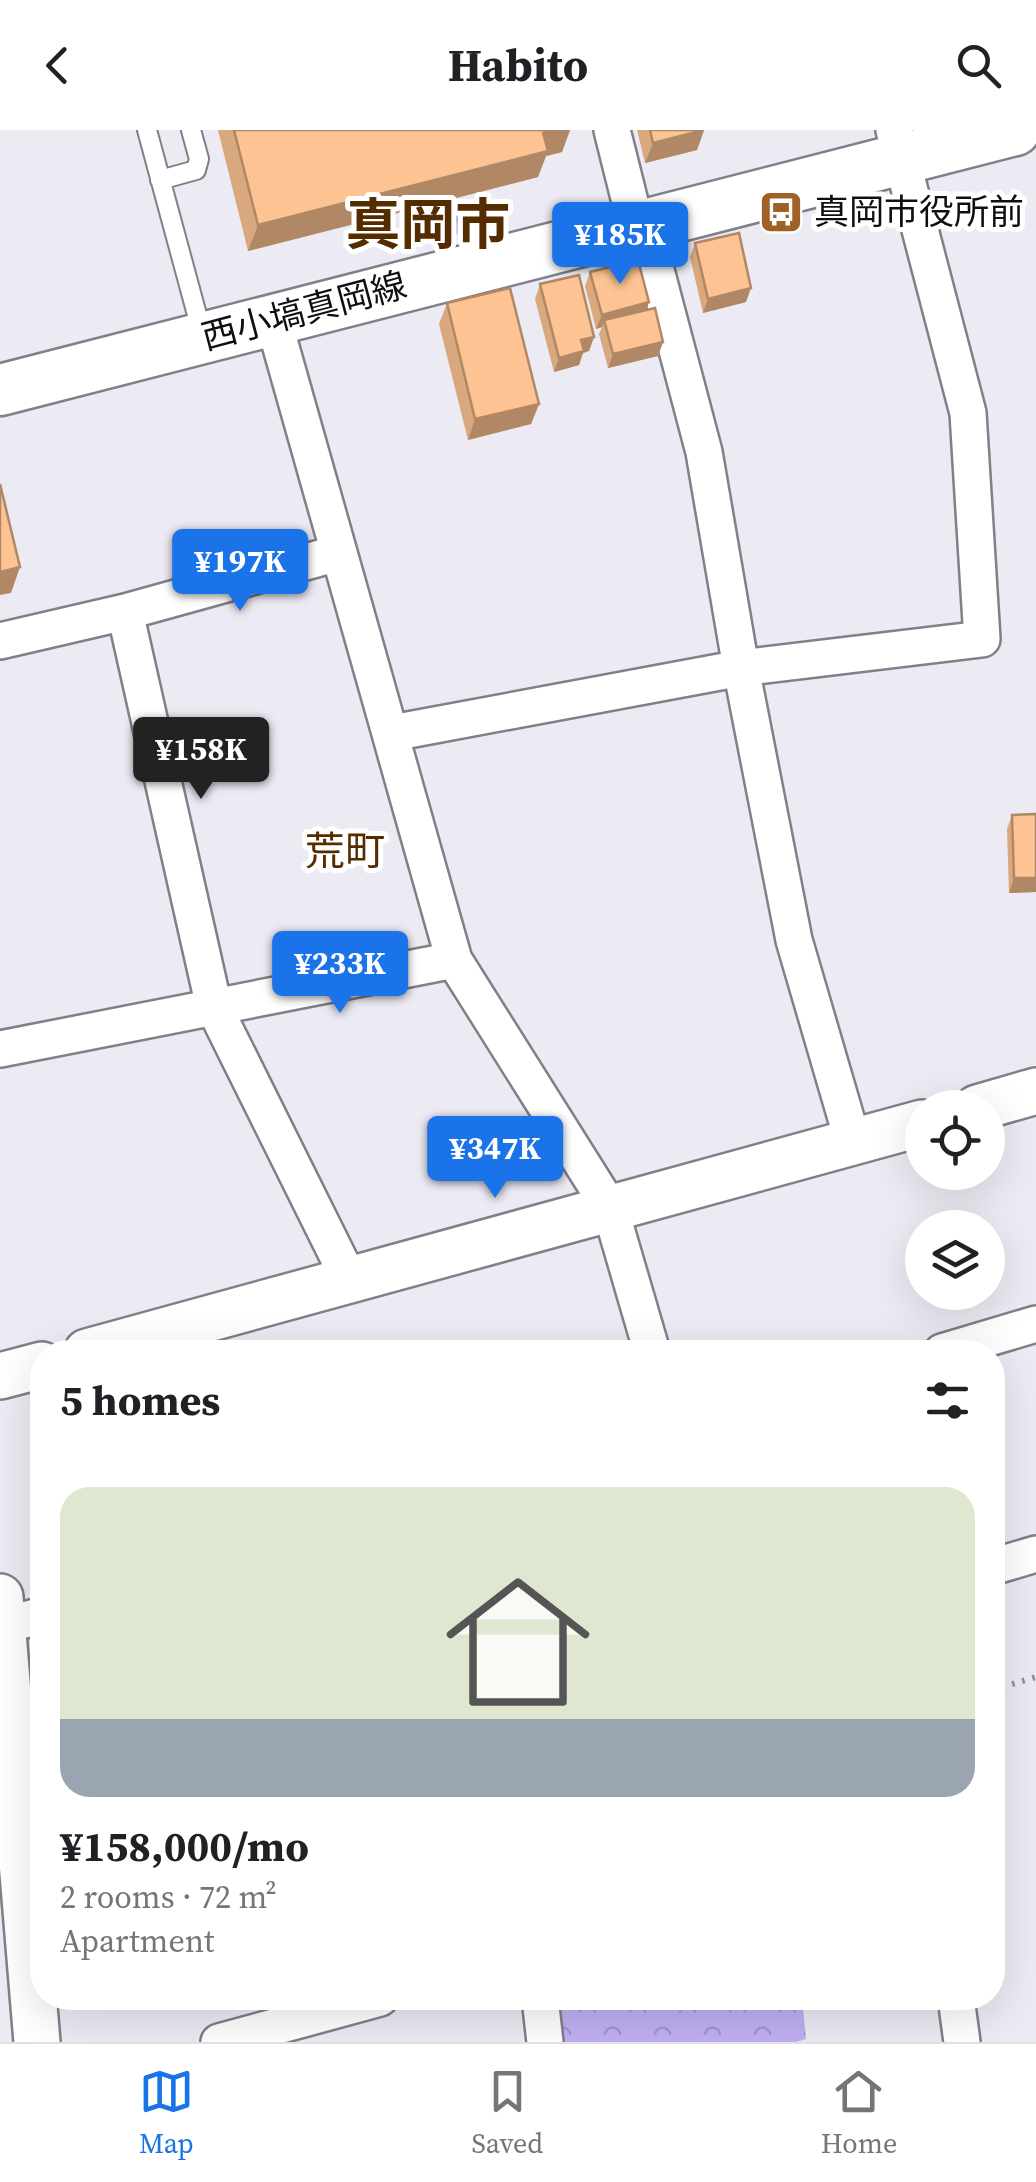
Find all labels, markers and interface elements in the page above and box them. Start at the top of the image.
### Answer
text: Habito [448,34,588,96]
icon: back [30,38,85,93]
icon: search [951,38,1006,93]
district label: 真岡市 [345,187,511,262]
place label: 真岡市役所前 [814,188,1024,236]
bus stop icon: 真岡市役所前 [758,189,804,235]
pin: ¥185K [550,202,690,287]
text: ¥185K [574,212,666,256]
street label: 西小塙真岡線 [196,261,412,361]
pin: ¥197K [170,529,310,614]
text: ¥197K [194,539,286,583]
pin: ¥158K [131,717,271,802]
text: ¥158K [155,727,247,771]
district label: 荒町 [305,824,385,878]
pin: ¥233K [270,931,410,1016]
text: ¥233K [294,941,386,985]
map controls [905,1090,1005,1310]
button: locate [905,1090,1005,1190]
pin: ¥347K [425,1116,565,1201]
text: ¥347K [449,1126,541,1170]
button: layers [905,1210,1005,1310]
text: 5 homes [60,1371,220,1429]
icon: filters [920,1373,975,1428]
icon: home [428,1552,608,1732]
text: ¥158,000/mo [60,1817,309,1875]
text: 2 rooms · 72 m² [60,1875,277,1919]
text: Apartment [60,1919,214,1963]
tab: Map [139,2064,194,2162]
tab: Saved [471,2064,543,2162]
tab: Home [821,2064,897,2162]

